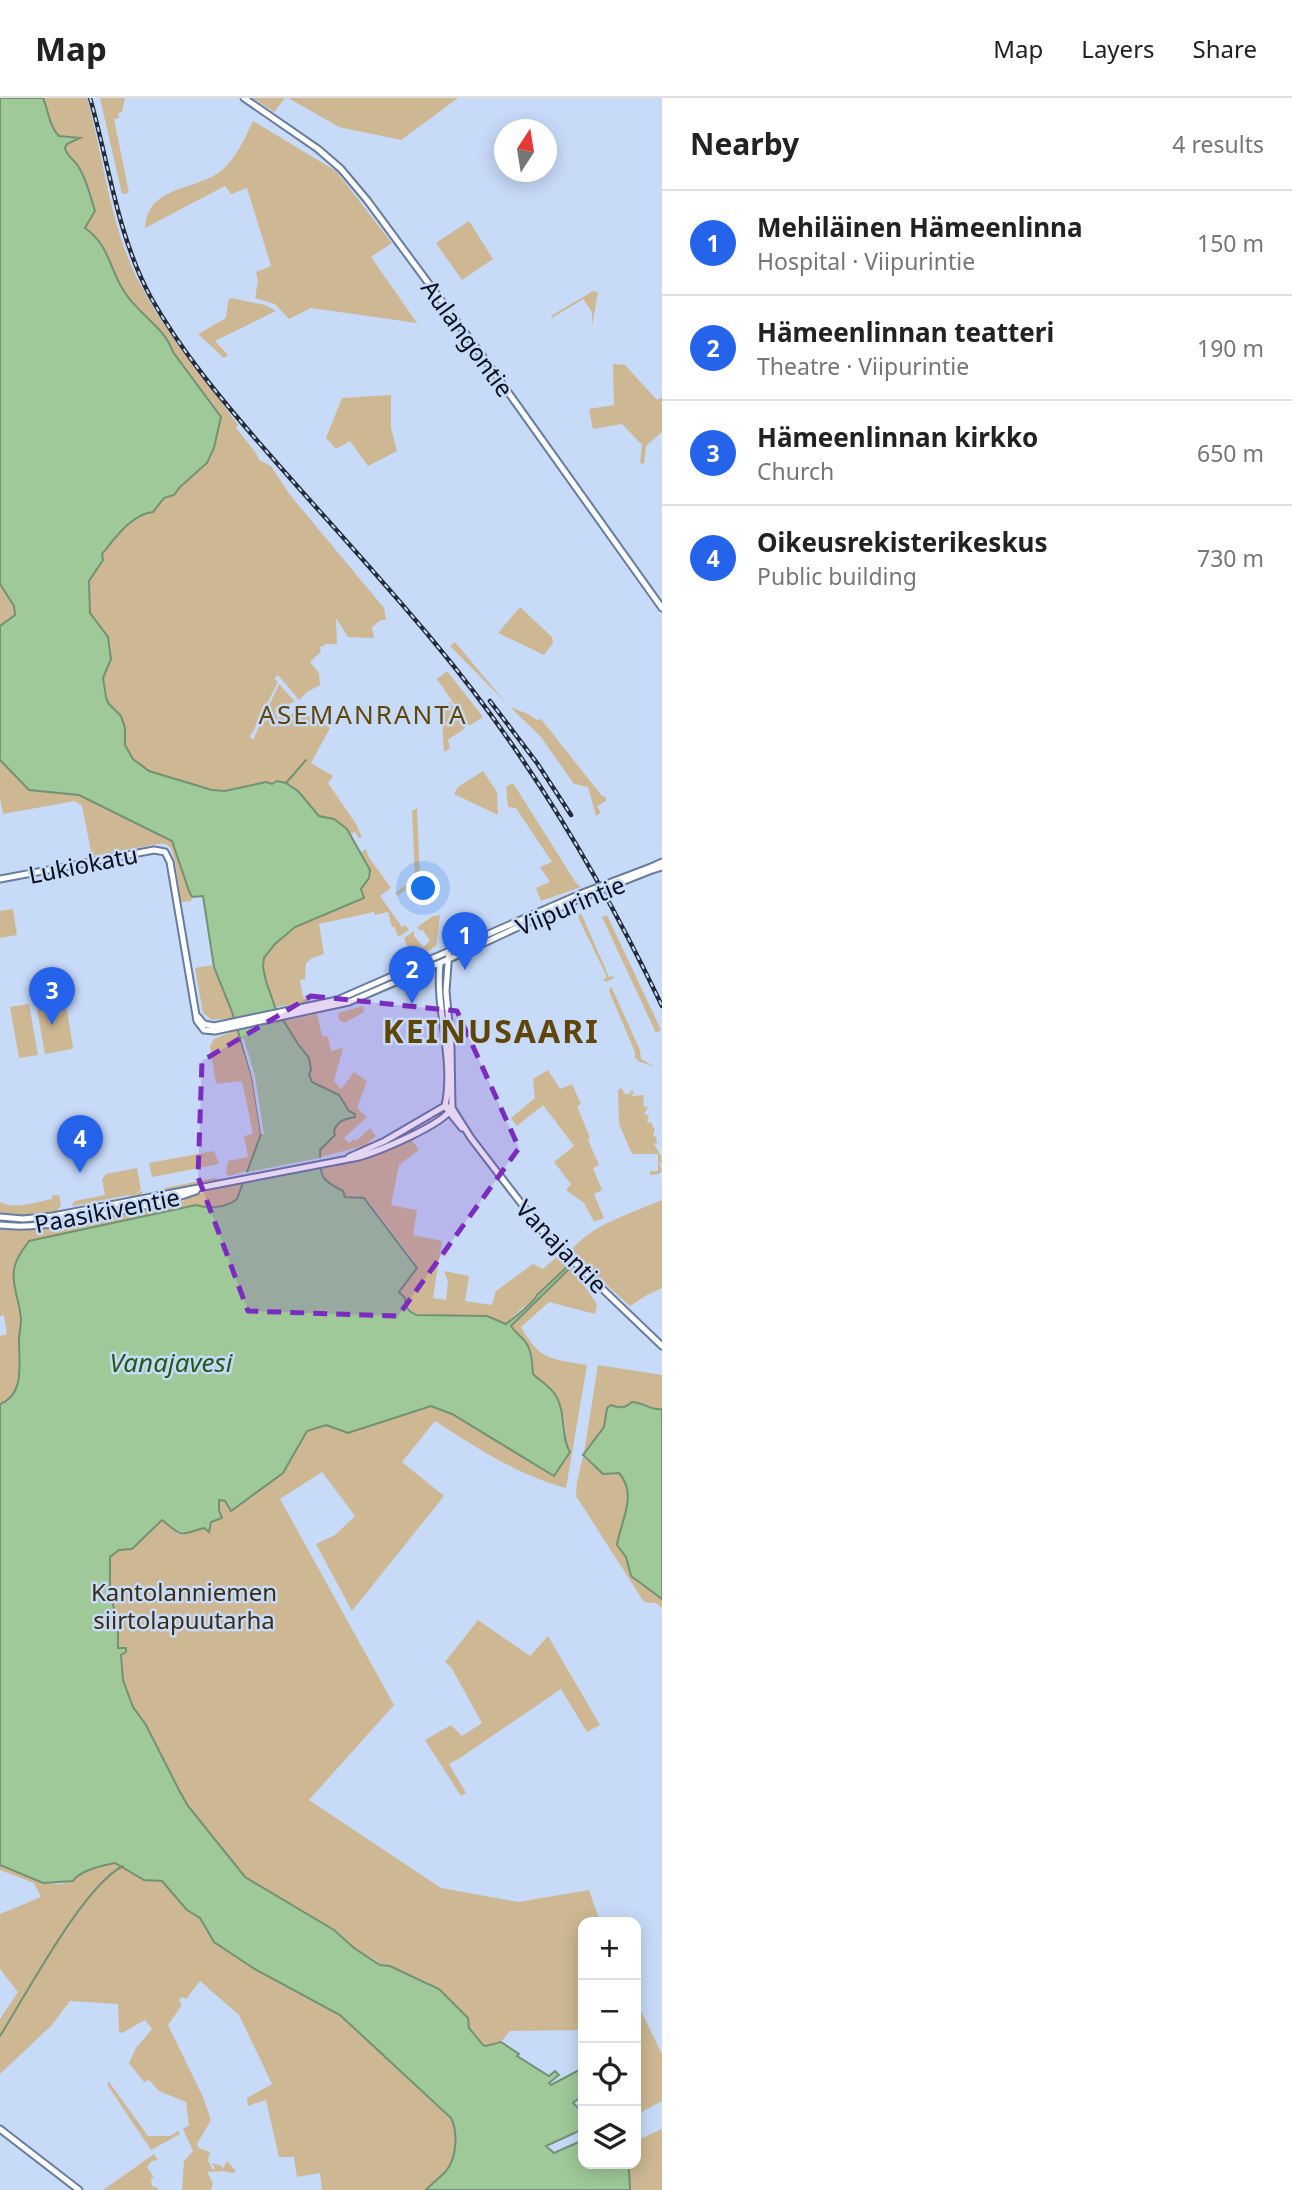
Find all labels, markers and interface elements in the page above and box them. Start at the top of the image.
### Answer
text: Map [35,26,107,71]
text: Map [993,32,1043,65]
text: Layers [1081,32,1155,65]
text: Share [1193,32,1257,65]
north arrow [494,119,557,182]
text: Nearby [690,123,799,164]
text: 4 results [1172,128,1264,160]
text: Mehiläinen Hämeenlinna [757,209,1083,245]
text: 1 [706,227,720,259]
text: 150 m [1197,227,1264,259]
text: Hospital · Viipurintie [757,245,975,277]
street label: Aulangontie [414,273,522,403]
text: Hämeenlinnan teatteri [757,314,1054,350]
text: 2 [706,332,720,364]
text: 190 m [1197,332,1264,364]
text: Theatre · Viipurintie [757,350,969,382]
text: Hämeenlinnan kirkko [757,419,1038,455]
text: 3 [706,437,720,469]
text: 650 m [1197,437,1264,469]
text: Church [757,455,834,487]
text: Oikeusrekisterikeskus [757,524,1047,560]
text: 4 [706,542,720,574]
text: 730 m [1197,542,1264,574]
text: Public building [757,560,917,592]
district label: ASEMANRANTA [258,696,468,732]
street label: Lukiokatu [26,837,140,891]
street label: Viipurintie [510,867,630,943]
your location [406,871,440,905]
pin: 1 [442,912,488,970]
pin: 2 [389,946,435,1004]
pin: 3 [29,967,75,1025]
district label: KEINUSAARI [382,1009,600,1052]
pin: 4 [57,1115,103,1173]
street label: Paasikiventie [32,1180,182,1240]
street label: Vanajantie [509,1192,615,1300]
water label: Vanajavesi [110,1344,234,1380]
park label: Kantolanniemen siirtolapuutarha [91,1575,277,1636]
map controls [578,1917,641,2169]
button: + [578,1917,641,1980]
button: − [578,1980,641,2043]
button: locate [578,2043,641,2106]
button: layers [578,2106,641,2169]

